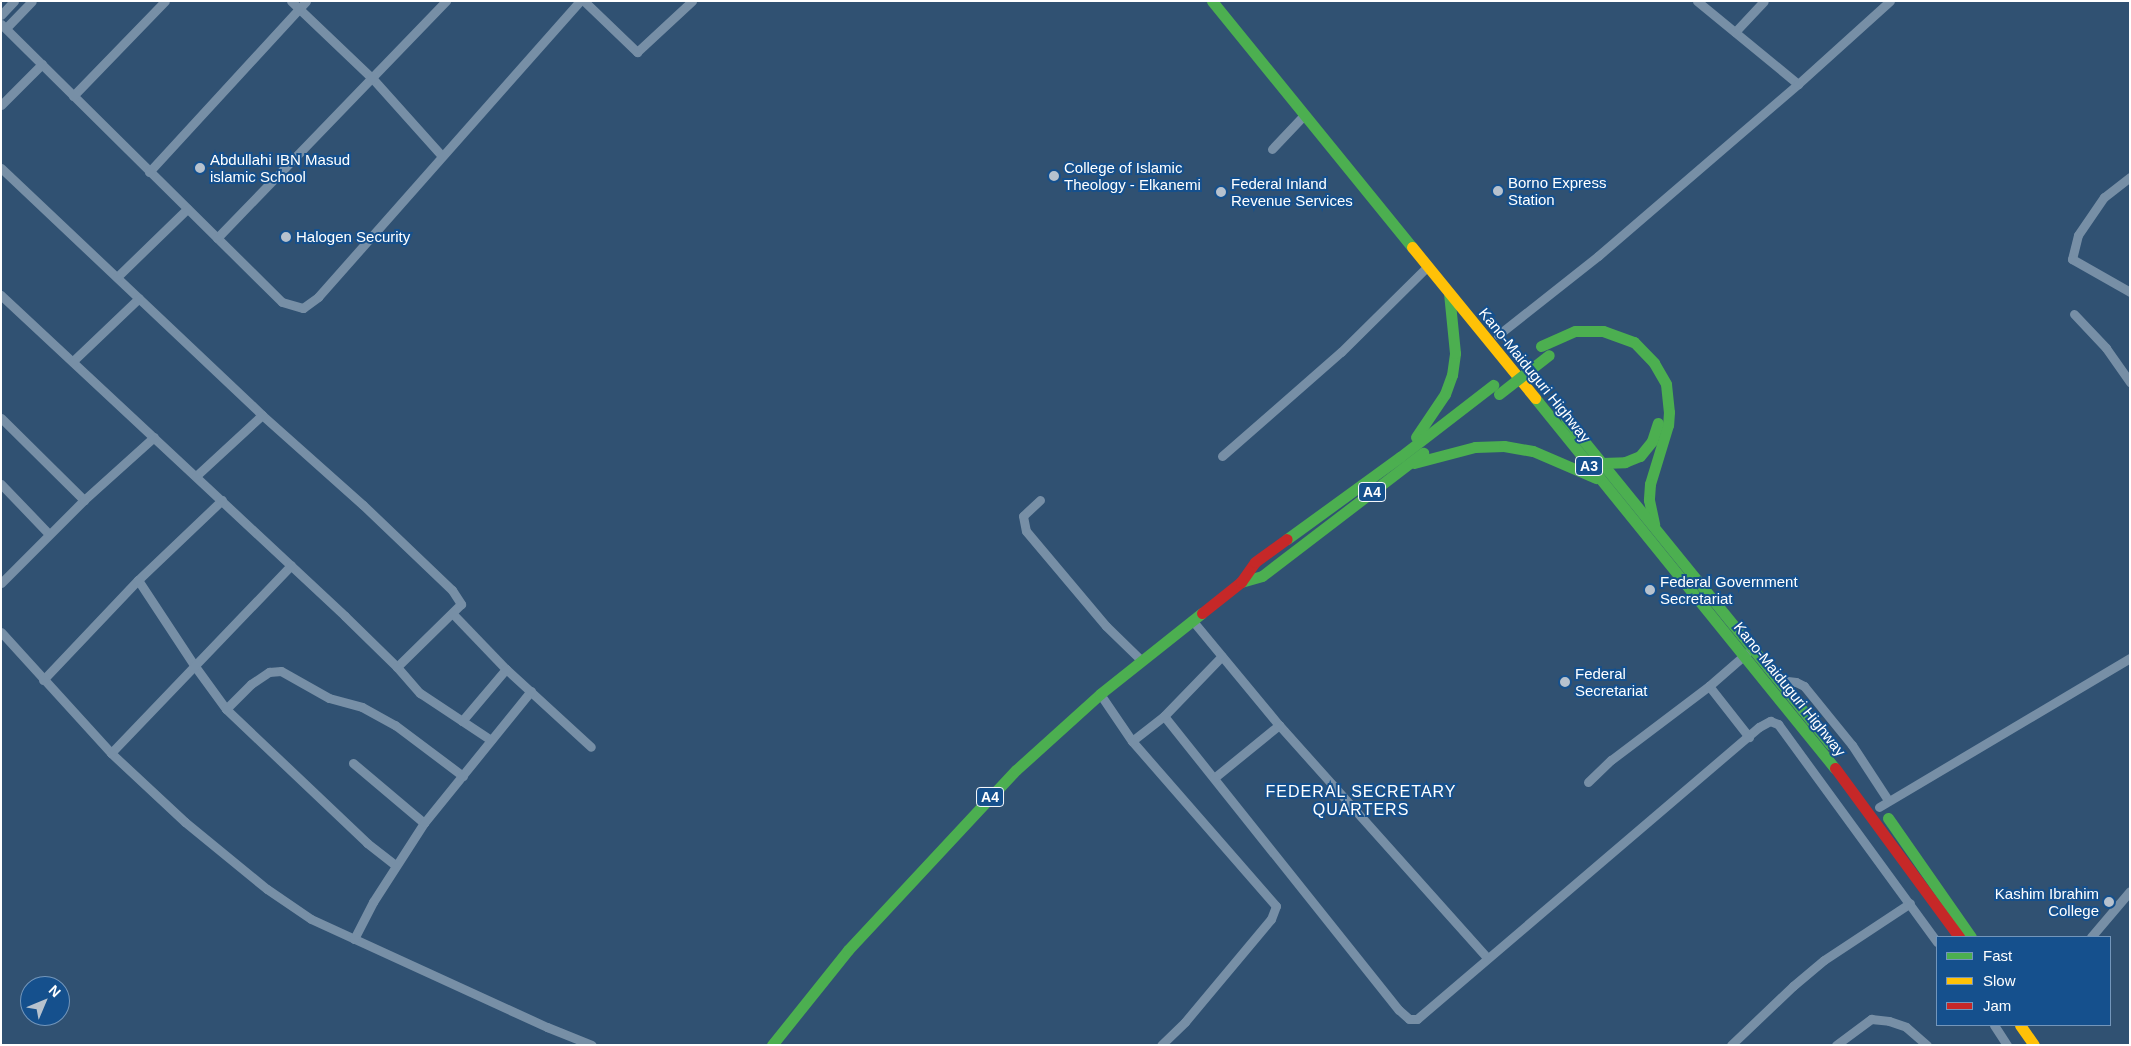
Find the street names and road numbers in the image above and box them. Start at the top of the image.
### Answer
street label: Kano-Maiduguri Highway [1475,304,1595,446]
road number: A3 [1574,454,1604,478]
road number: A4 [1357,481,1387,504]
street label: Kano-Maiduguri Highway [1730,618,1850,760]
road number: A4 [975,786,1005,809]

